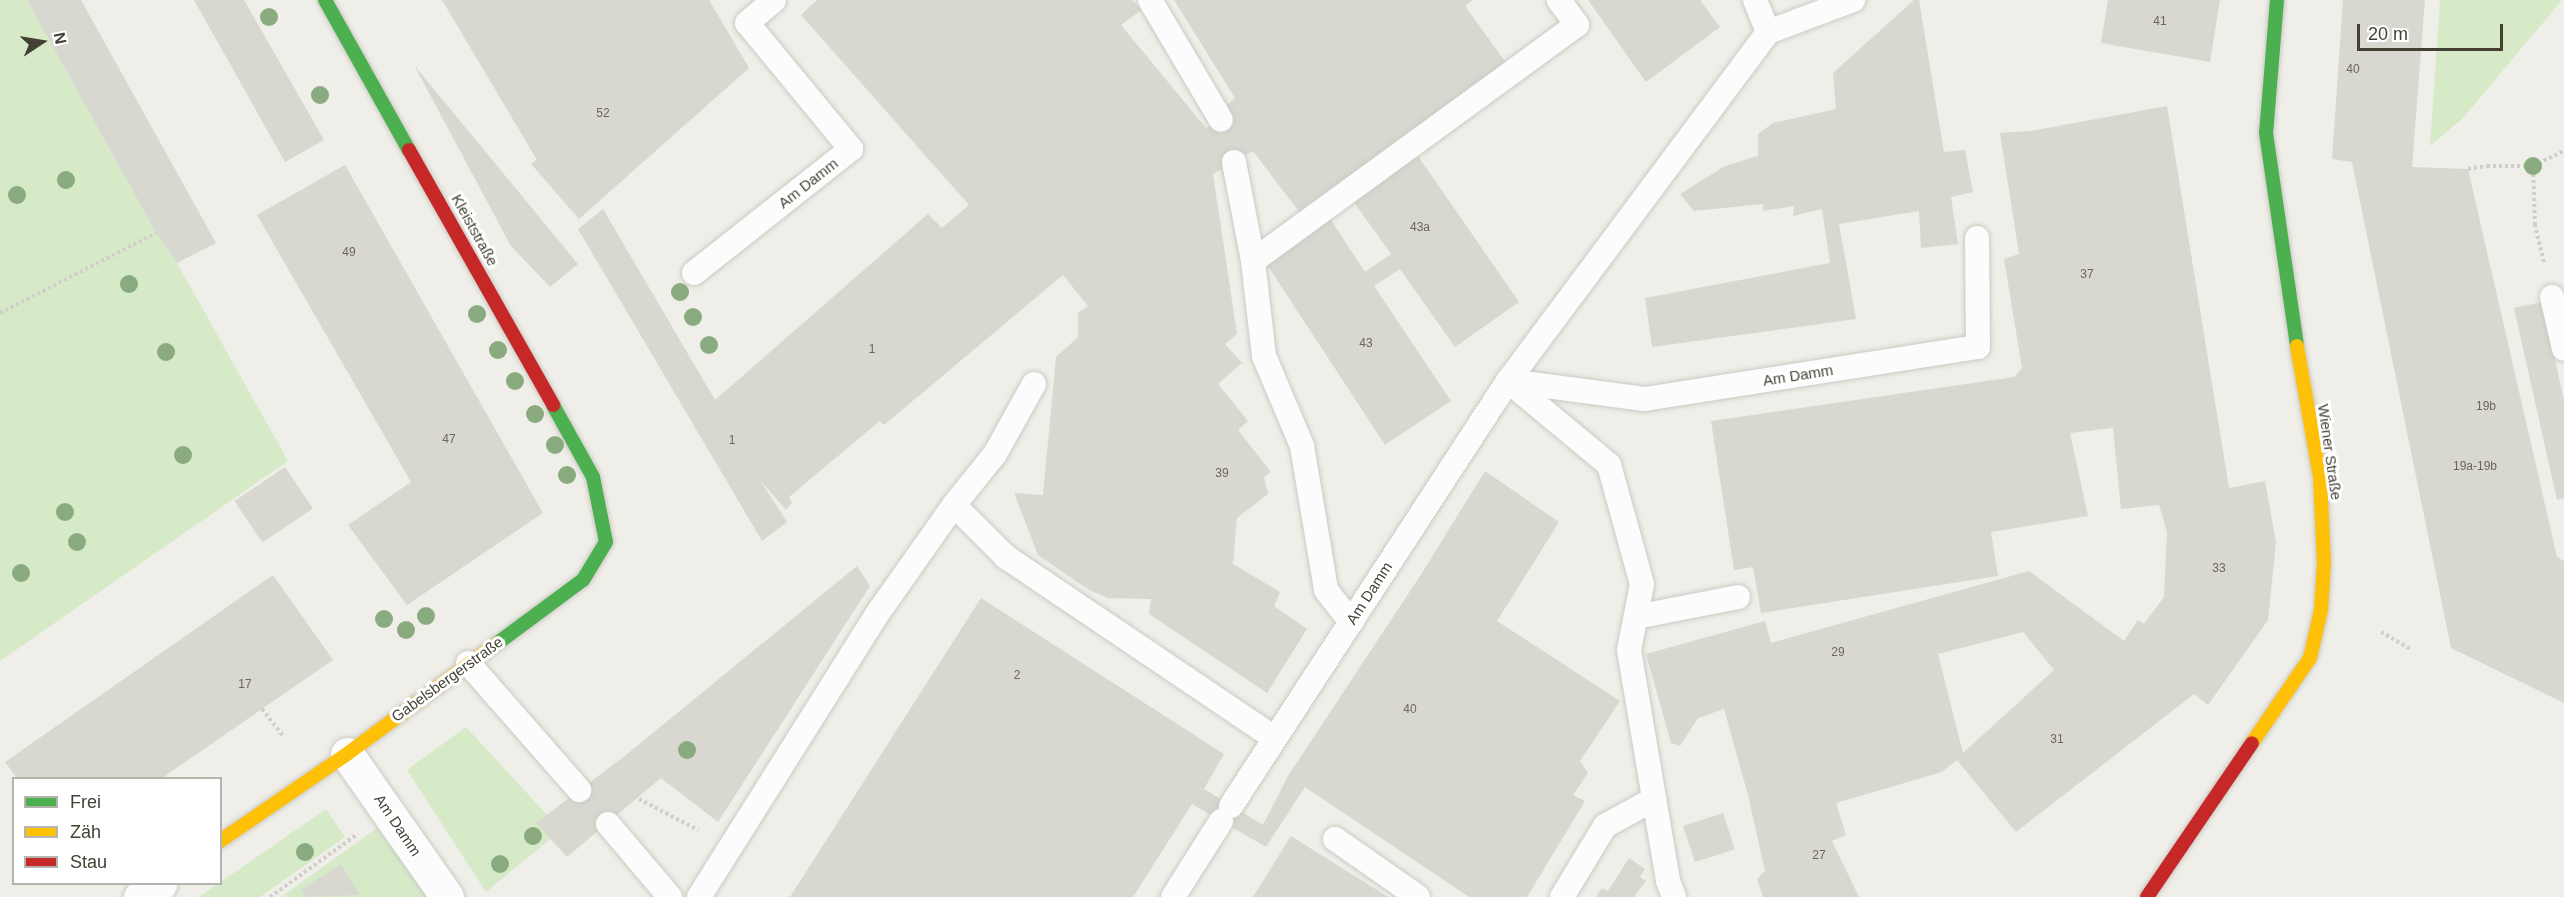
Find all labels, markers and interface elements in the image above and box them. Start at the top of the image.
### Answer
north arrow [12,12,72,72]
scale bar [2360,12,2506,50]
house number: 41 [2153,15,2167,29]
text: 20 m [2368,24,2408,44]
text: N [51,31,70,46]
house number: 40 [2346,63,2360,77]
house number: 52 [596,107,610,121]
street label: Am Damm [775,154,841,212]
street label: Kleiststraße [448,191,502,269]
house number: 43a [1410,221,1430,235]
house number: 49 [342,246,356,260]
house number: 37 [2080,268,2094,282]
house number: 43 [1359,337,1373,351]
house number: 1 [869,343,875,357]
street label: Am Damm [1762,361,1834,389]
house number: 19b [2476,400,2496,414]
street label: Wiener Straße [2314,403,2346,501]
house number: 47 [442,433,456,447]
house number: 1 [729,434,735,448]
house number: 19a-19b [2453,460,2497,474]
house number: 39 [1215,467,1229,481]
street label: Am Damm [1342,558,1396,628]
house number: 33 [2212,562,2226,576]
street label: Gabelsbergerstraße [388,633,506,725]
house number: 29 [1831,646,1845,660]
house number: 2 [1014,669,1020,683]
house number: 17 [238,678,252,692]
house number: 40 [1403,703,1417,717]
house number: 31 [2050,733,2064,747]
legend [12,777,222,885]
street label: Am Damm [371,791,425,859]
text: Frei [70,792,101,812]
text: Zäh [70,822,101,842]
house number: 27 [1812,849,1826,863]
text: Stau [70,852,107,872]

